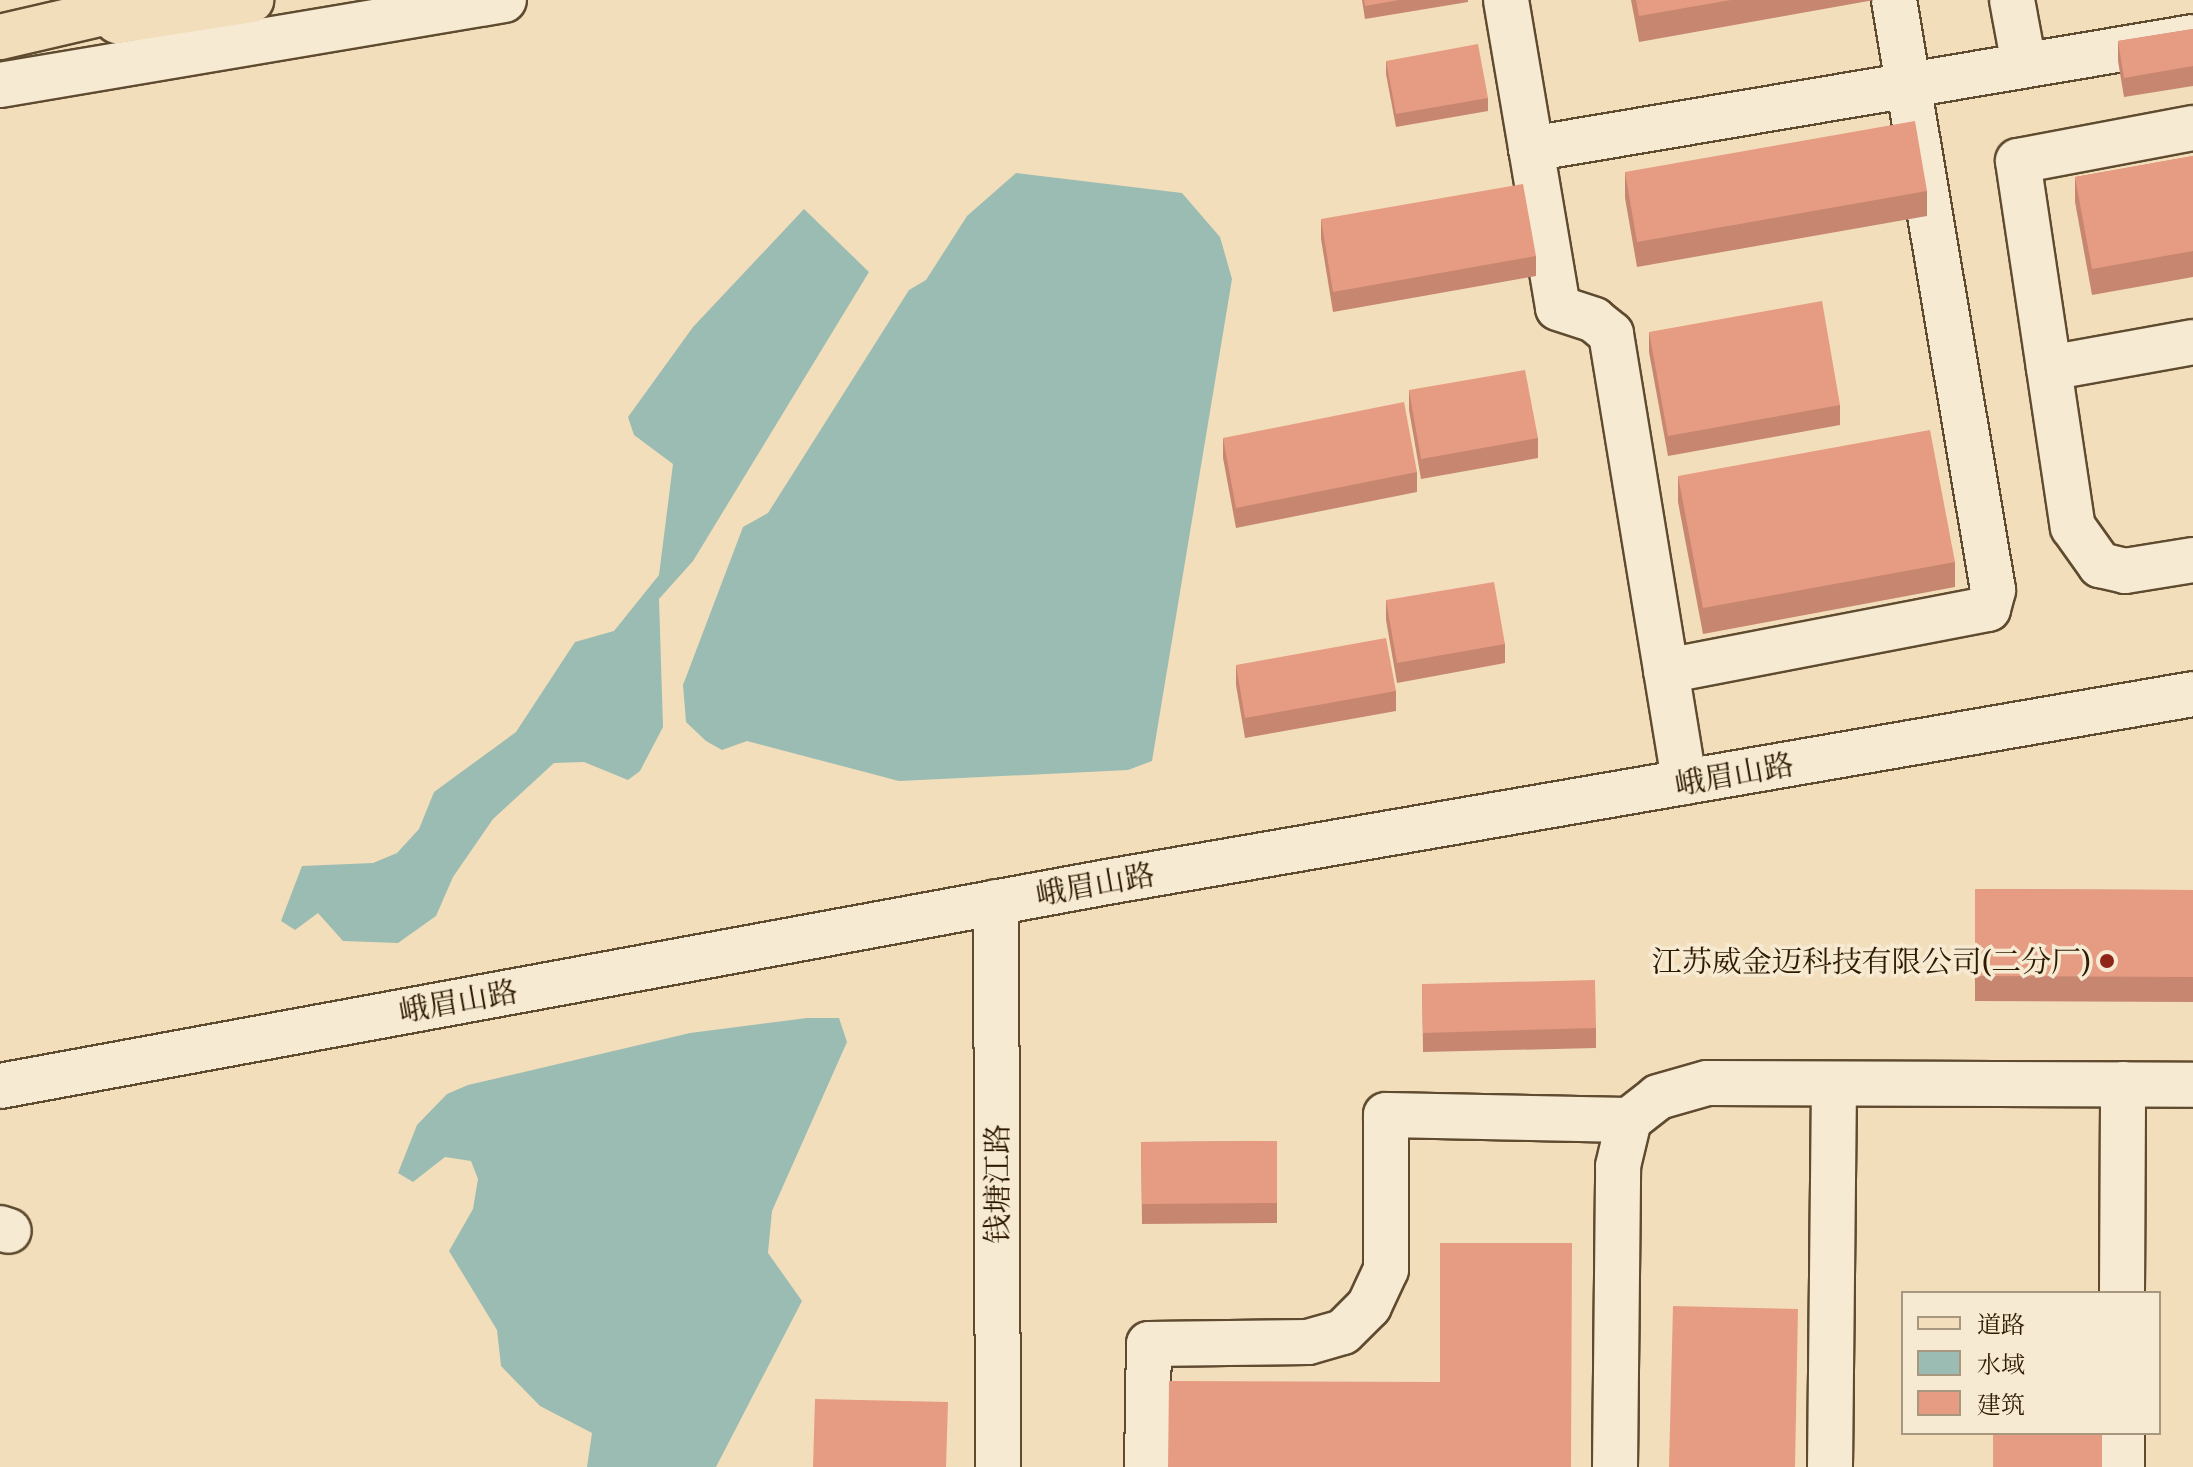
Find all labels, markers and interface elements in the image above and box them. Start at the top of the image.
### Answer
street label: 峨眉山路 [1672,746,1796,802]
street label: 峨眉山路 [1033,856,1157,912]
place label: 江苏威金迈科技有限公司(二分厂) [1652,943,2091,979]
marker: 江苏威金迈科技有限公司(二分厂) [2098,952,2116,970]
street label: 峨眉山路 [396,973,520,1029]
street label: 钱塘江路 [979,1124,1015,1244]
legend [1901,1291,2161,1435]
text: 道路 [1977,1307,2025,1342]
text: 水域 [1977,1347,2025,1382]
text: 建筑 [1977,1387,2025,1422]

